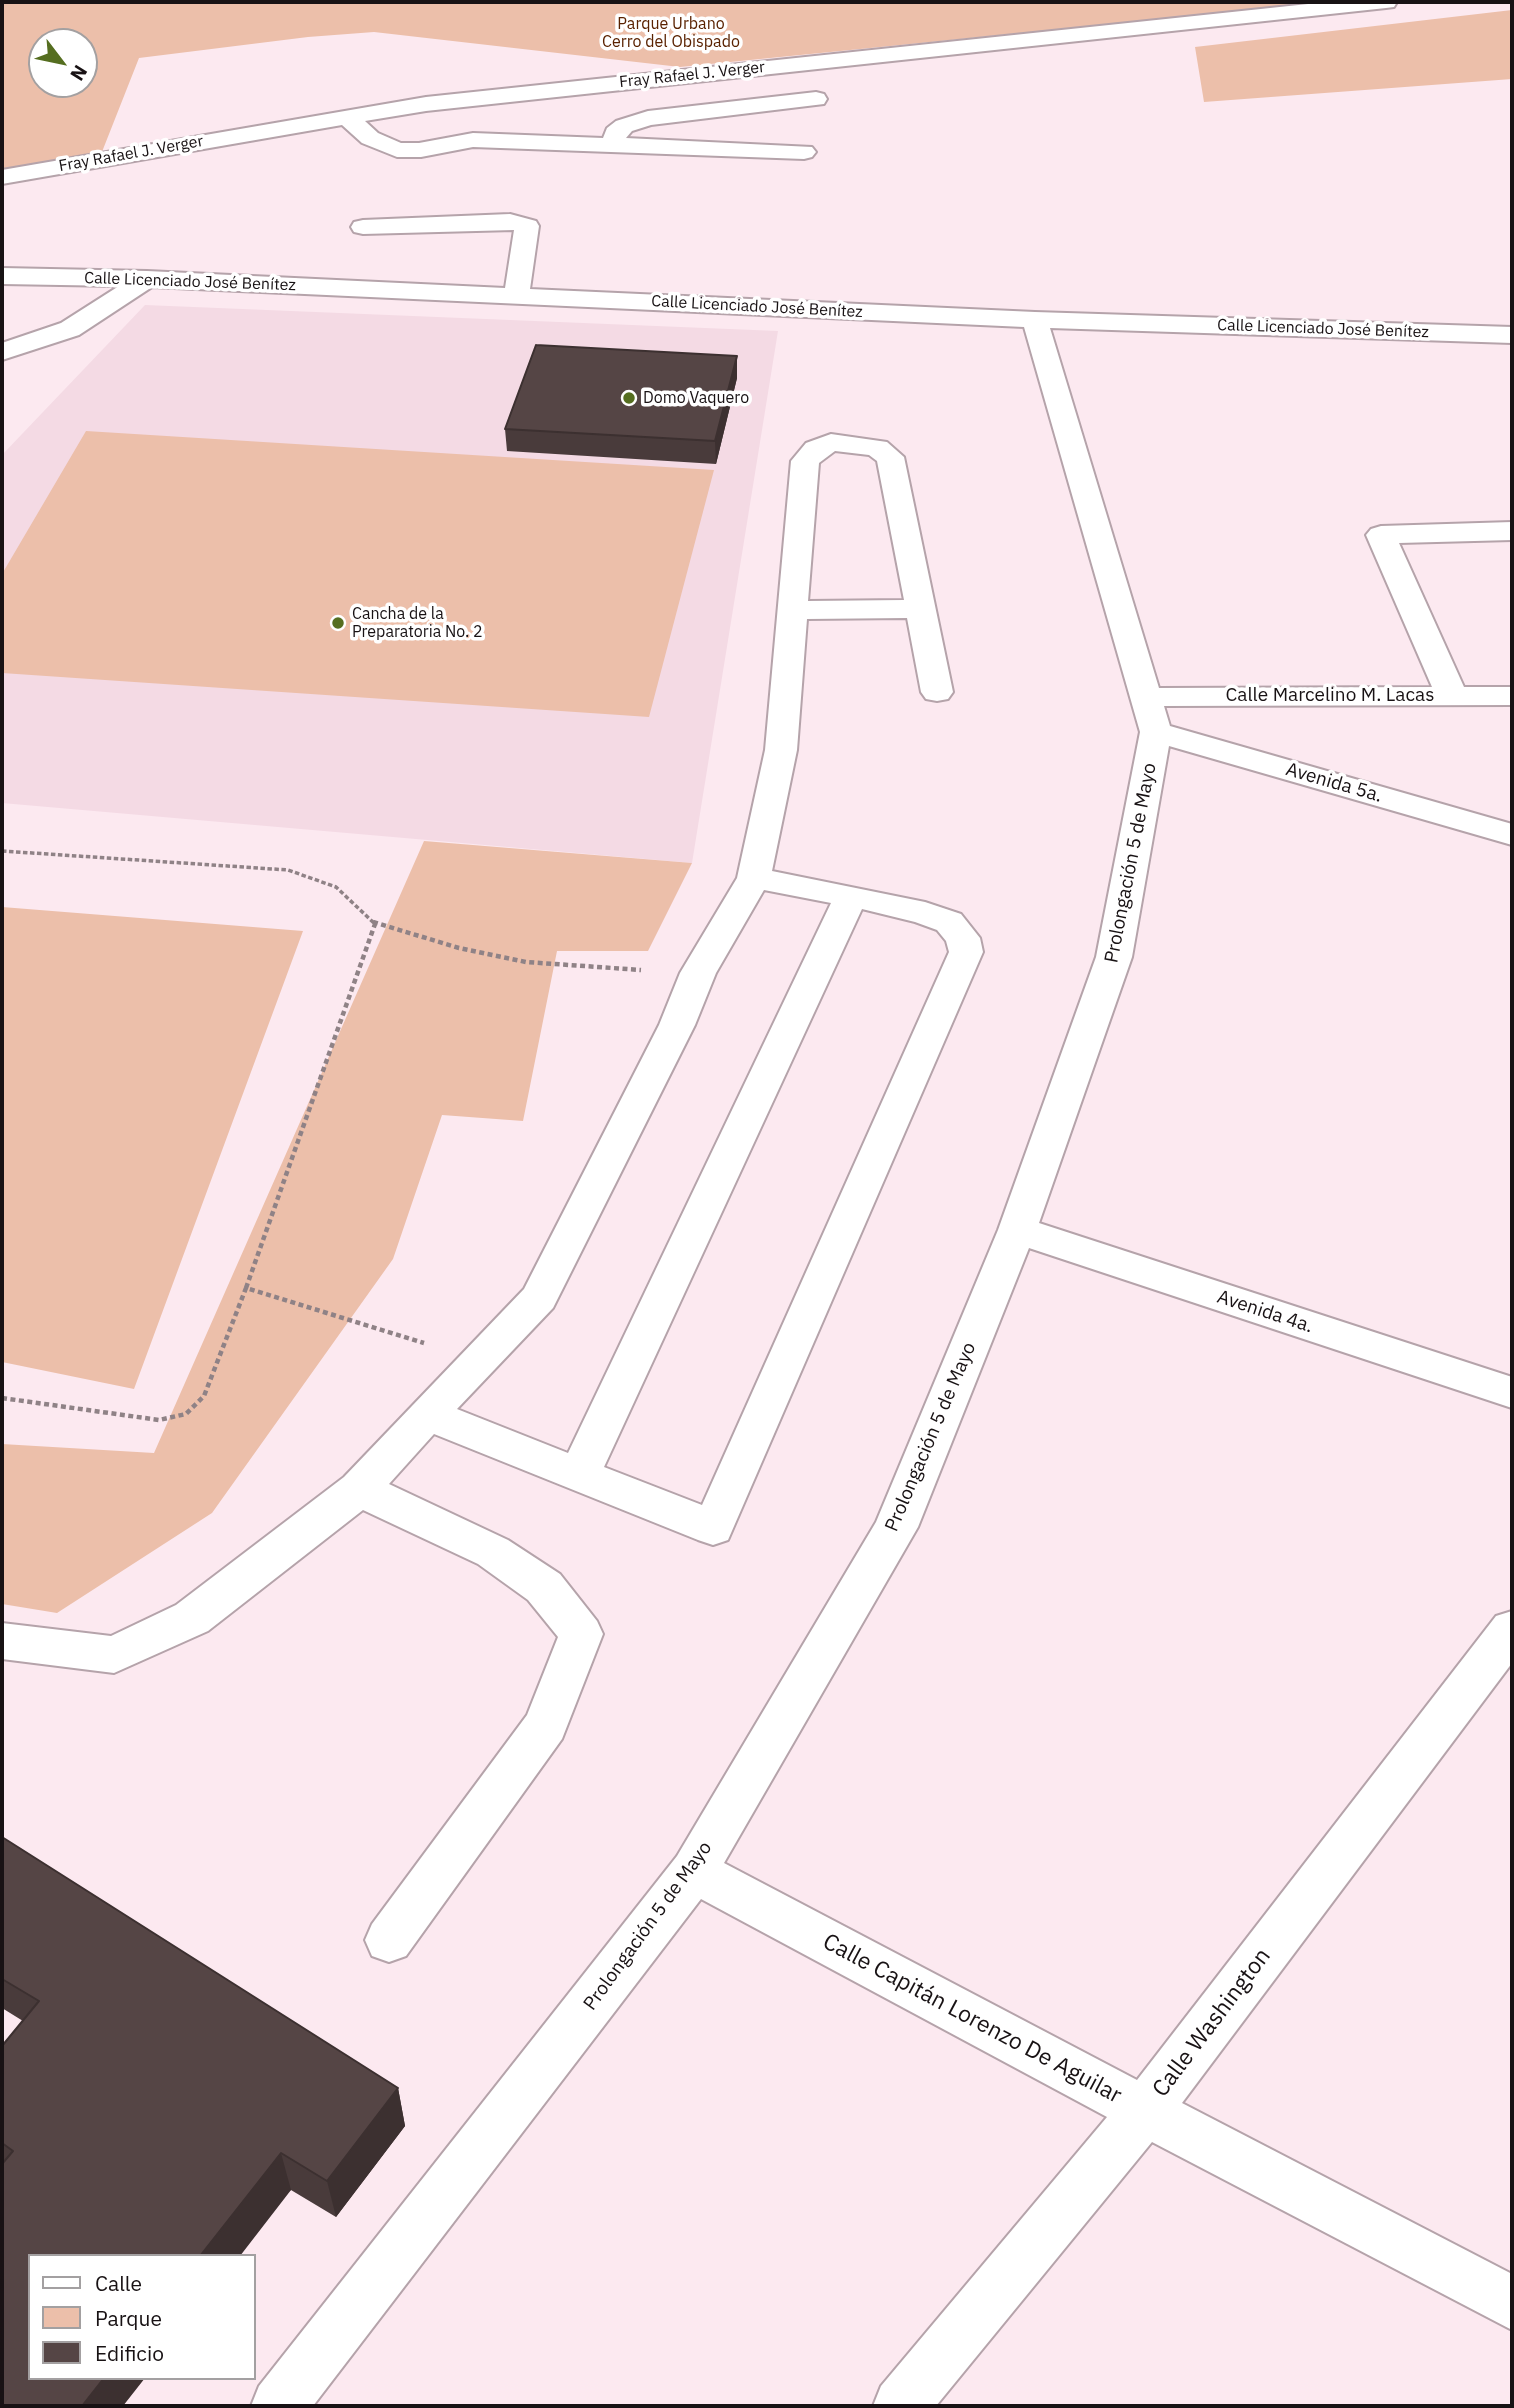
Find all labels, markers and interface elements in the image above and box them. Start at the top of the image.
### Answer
park label: Parque Urbano Cerro del Obispado [602,14,740,52]
north arrow [28,28,98,98]
street label: Fray Rafael J. Verger [618,58,766,92]
text: N [65,61,93,85]
street label: Fray Rafael J. Verger [57,132,205,176]
street label: Calle Licenciado José Benítez [84,269,296,295]
street label: Calle Licenciado José Benítez [651,292,863,322]
street label: Calle Licenciado José Benítez [1217,316,1429,342]
place label: Domo Vaquero [643,388,749,408]
marker: Domo Vaquero [621,390,637,406]
place label: Cancha de la Preparatoria No. 2 [352,604,483,642]
marker: Cancha de la Preparatoria No. 2 [330,615,346,631]
street label: Calle Marcelino M. Lacas [1226,685,1434,707]
street label: Avenida 5a. [1283,758,1385,808]
street label: Prolongación 5 de Mayo [1100,761,1162,965]
street label: Avenida 4a. [1214,1286,1316,1338]
street label: Prolongación 5 de Mayo [881,1339,981,1535]
street label: Prolongación 5 de Mayo [579,1837,717,2015]
street label: Calle Capitán Lorenzo De Aguilar [818,1928,1126,2110]
street label: Calle Washington [1147,1943,1277,2103]
legend [28,2254,256,2380]
text: Calle [95,2269,142,2297]
text: Parque [95,2304,162,2332]
text: Edificio [95,2339,164,2367]

